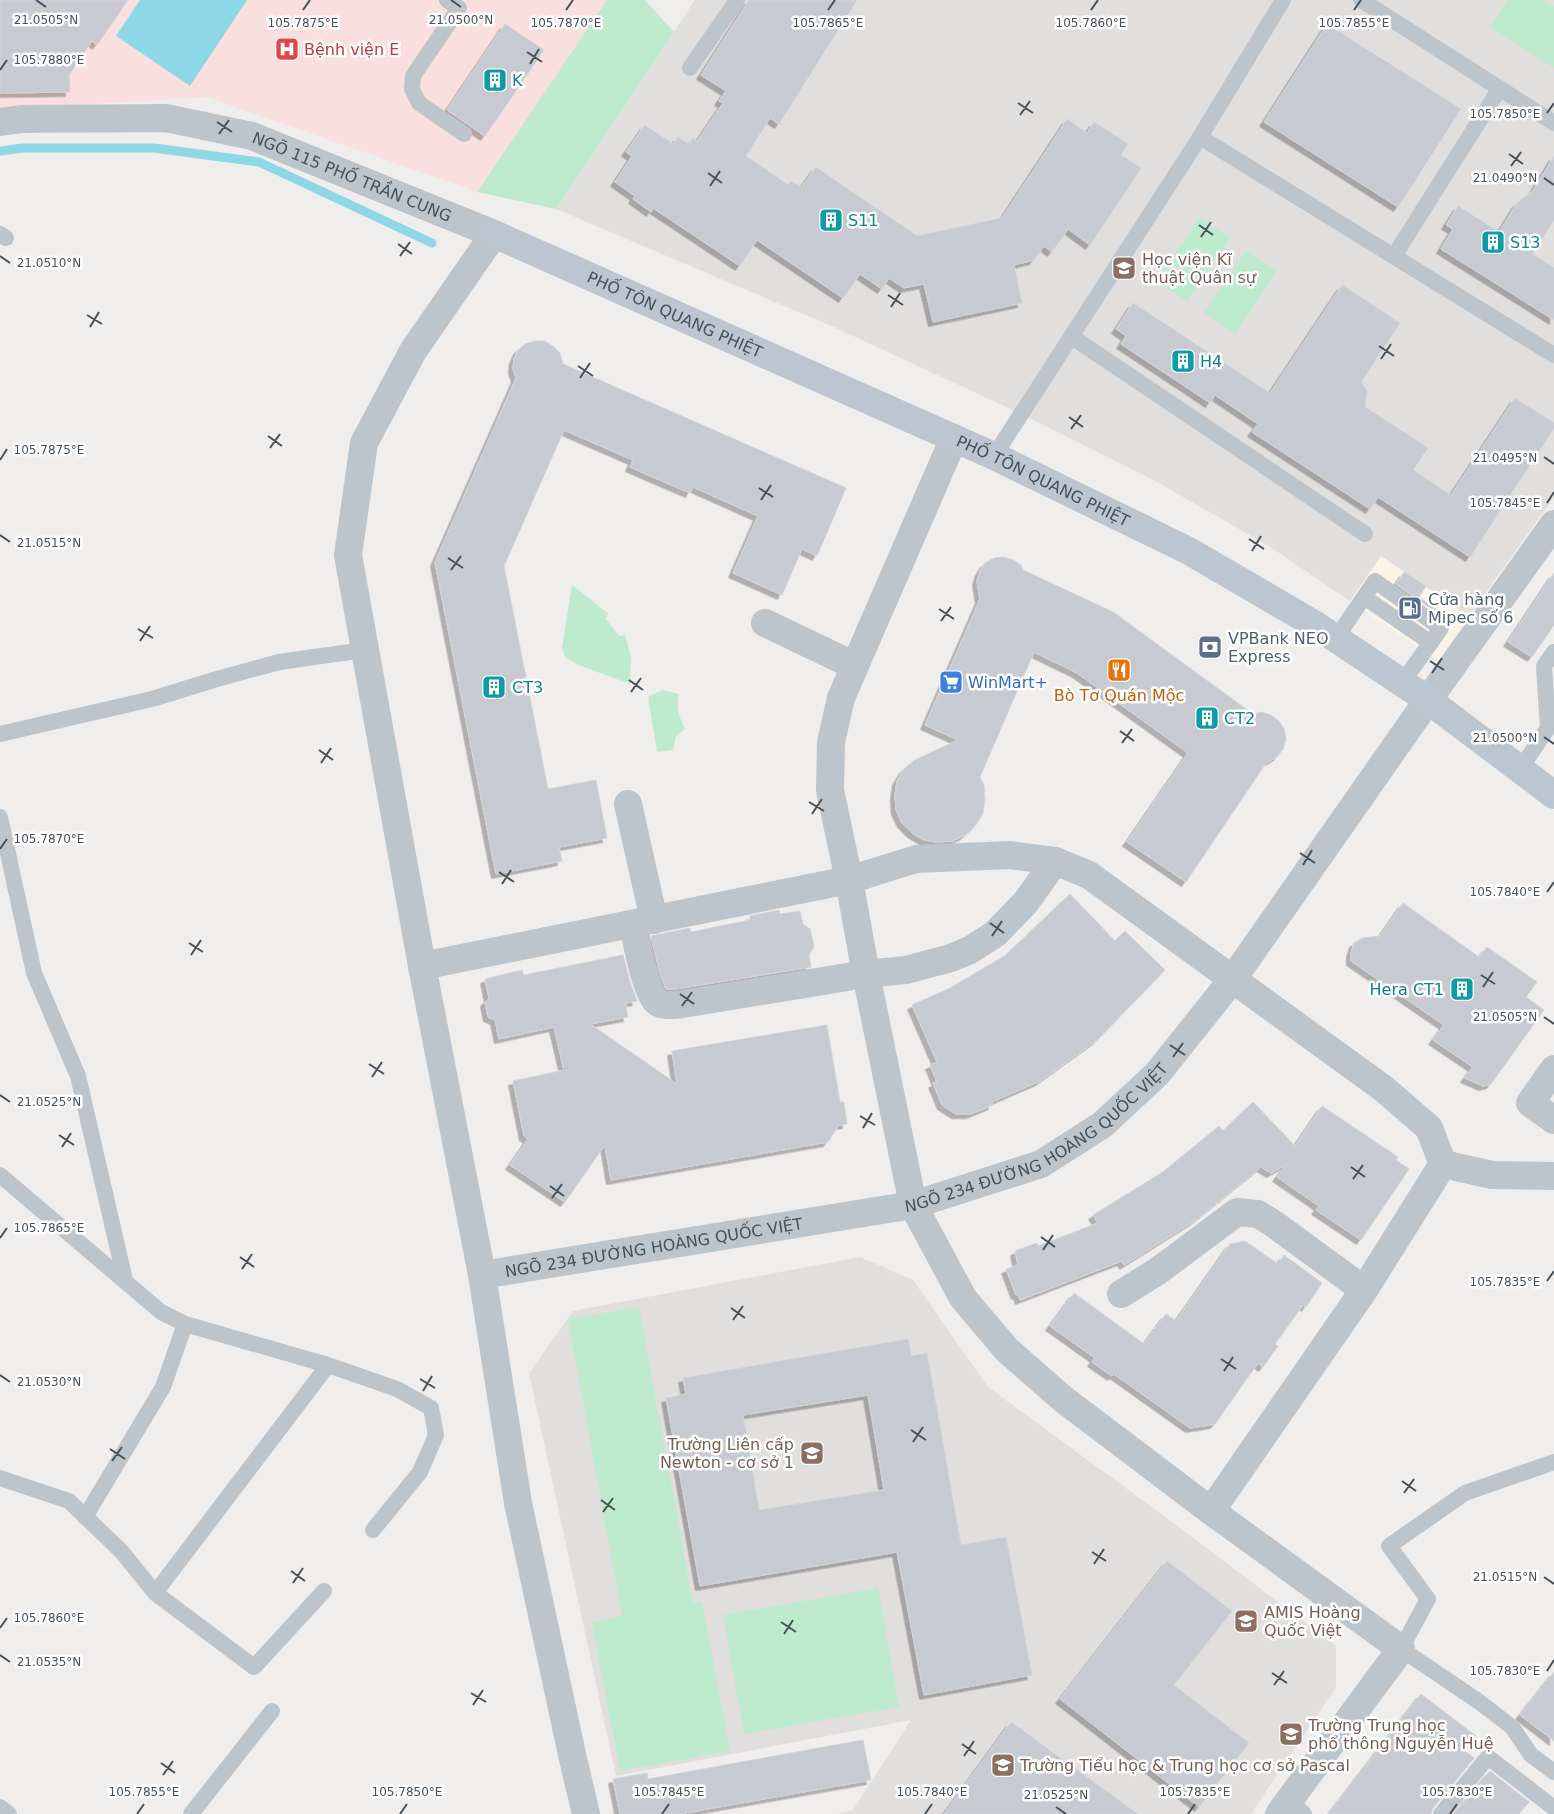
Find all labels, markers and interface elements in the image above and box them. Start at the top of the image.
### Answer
text: 21.0505°N [14,13,78,27]
text: 21.0500°N [429,13,493,27]
text: 105.7875°E [268,16,338,30]
text: 105.7870°E [531,16,601,30]
text: 105.7865°E [793,16,863,30]
text: 105.7860°E [1056,16,1126,30]
text: 105.7855°E [1319,16,1389,30]
hospital icon: Bệnh viện E [274,36,300,62]
place label: Bệnh viện E [304,40,399,59]
text: 105.7880°E [14,53,84,67]
building icon: K [482,67,508,93]
place label: K [512,71,523,90]
text: 105.7850°E [1470,107,1540,121]
street label: NGÕ 115 PHỐ TRẦN CUNG [250,128,454,225]
text: 21.0490°N [1473,171,1537,185]
building icon: S11 [818,207,844,233]
place label: S11 [848,211,879,230]
building icon: S13 [1480,229,1506,255]
place label: S13 [1510,233,1541,252]
place label: Học viện Kĩ thuật Quân sự [1142,250,1257,287]
school or university icon: Học viện Kĩ thuật Quân sự [1111,255,1137,281]
text: 21.0510°N [17,256,81,270]
street label: PHỐ TÔN QUANG PHIỆT [584,267,766,362]
building icon: H4 [1170,348,1196,374]
place label: H4 [1200,352,1222,371]
street label: PHỐ TÔN QUANG PHIỆT [954,431,1133,530]
text: 105.7875°E [14,443,84,457]
text: 21.0495°N [1473,451,1537,465]
text: 105.7845°E [1470,496,1540,510]
text: 21.0515°N [17,536,81,550]
place label: Cửa hàng Mipec số 6 [1428,590,1514,627]
fuel station icon: Cửa hàng Mipec số 6 [1397,595,1423,621]
place label: VPBank NEO Express [1228,629,1329,666]
bank icon: VPBank NEO Express [1197,634,1223,660]
restaurant icon: Bò Tơ Quán Mộc [1106,657,1132,683]
supermarket icon: WinMart+ [938,669,964,695]
place label: WinMart+ [968,673,1048,692]
building icon: CT3 [481,674,507,700]
place label: CT3 [512,678,543,697]
place label: Bò Tơ Quán Mộc [1054,686,1184,705]
building icon: CT2 [1194,705,1220,731]
place label: CT2 [1224,709,1255,728]
text: 21.0500°N [1473,731,1537,745]
text: 105.7870°E [14,832,84,846]
text: 105.7840°E [1470,885,1540,899]
building icon: Hera CT1 [1449,976,1475,1002]
place label: Hera CT1 [1370,980,1444,999]
text: 21.0505°N [1473,1010,1537,1024]
street label: NGÕ 234 ĐƯỜNG HOÀNG QUỐC VIỆT [903,1059,1172,1216]
text: 21.0525°N [17,1095,81,1109]
street label: NGÕ 234 ĐƯỜNG HOÀNG QUỐC VIỆT [503,1214,804,1281]
text: 105.7865°E [14,1221,84,1235]
text: 105.7835°E [1470,1275,1540,1289]
text: 21.0530°N [17,1375,81,1389]
place label: Trường Liên cấp Newton - cơ sở 1 [660,1435,794,1472]
school or university icon: Trường Liên cấp Newton - cơ sở 1 [799,1440,825,1466]
text: 21.0515°N [1473,1570,1537,1584]
place label: AMIS Hoàng Quốc Việt [1264,1603,1361,1640]
school or university icon: AMIS Hoàng Quốc Việt [1233,1608,1259,1634]
text: 105.7860°E [14,1611,84,1625]
text: 21.0535°N [17,1655,81,1669]
text: 105.7830°E [1470,1664,1540,1678]
place label: Trường Trung học phổ thông Nguyễn Huệ [1307,1716,1494,1753]
school or university icon: Trường Trung học phổ thông Nguyễn Huệ [1278,1721,1304,1747]
school or university icon: Trường Tiểu học & Trung học cơ sở Pascal [990,1752,1016,1778]
place label: Trường Tiểu học & Trung học cơ sở Pascal [1019,1756,1350,1775]
text: 105.7855°E [109,1785,179,1799]
text: 105.7850°E [372,1785,442,1799]
text: 105.7845°E [634,1785,704,1799]
text: 105.7840°E [897,1785,967,1799]
text: 105.7835°E [1160,1785,1230,1799]
text: 105.7830°E [1422,1785,1492,1799]
text: 21.0525°N [1024,1788,1088,1802]

